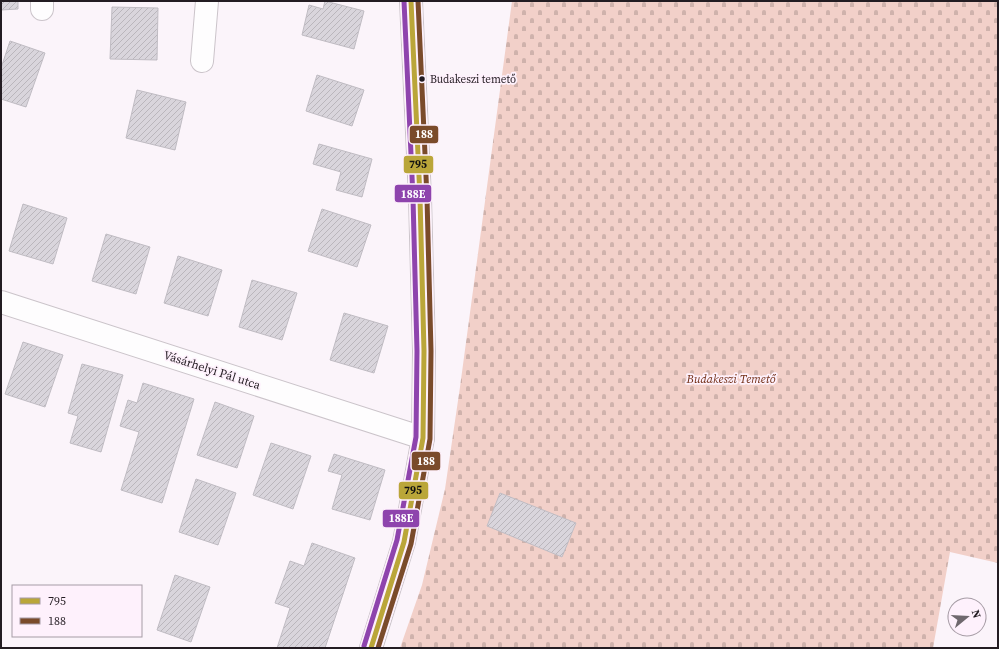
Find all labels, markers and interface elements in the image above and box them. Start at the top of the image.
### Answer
place label: Budakeszi temető [430,72,516,87]
marker: Budakeszi temető [417,74,427,84]
line badge: 188 [409,125,439,144]
text: 188 [415,127,433,142]
line badge: 795 [403,155,434,174]
text: 795 [409,157,427,172]
line badge: 188E [394,184,432,203]
text: 188E [401,187,426,202]
street label: Vásárhelyi Pál utca [161,347,263,393]
park label: Budakeszi Temető [685,371,777,387]
line badge: 188 [411,451,441,471]
text: 188 [417,454,435,469]
line badge: 795 [398,481,429,500]
text: 795 [404,483,422,498]
line badge: 188E [382,509,420,528]
text: 188E [389,511,414,526]
legend [12,585,142,637]
text: 795 [48,593,66,609]
north arrow [947,597,987,637]
text: N [968,608,984,620]
text: 188 [48,613,66,629]

